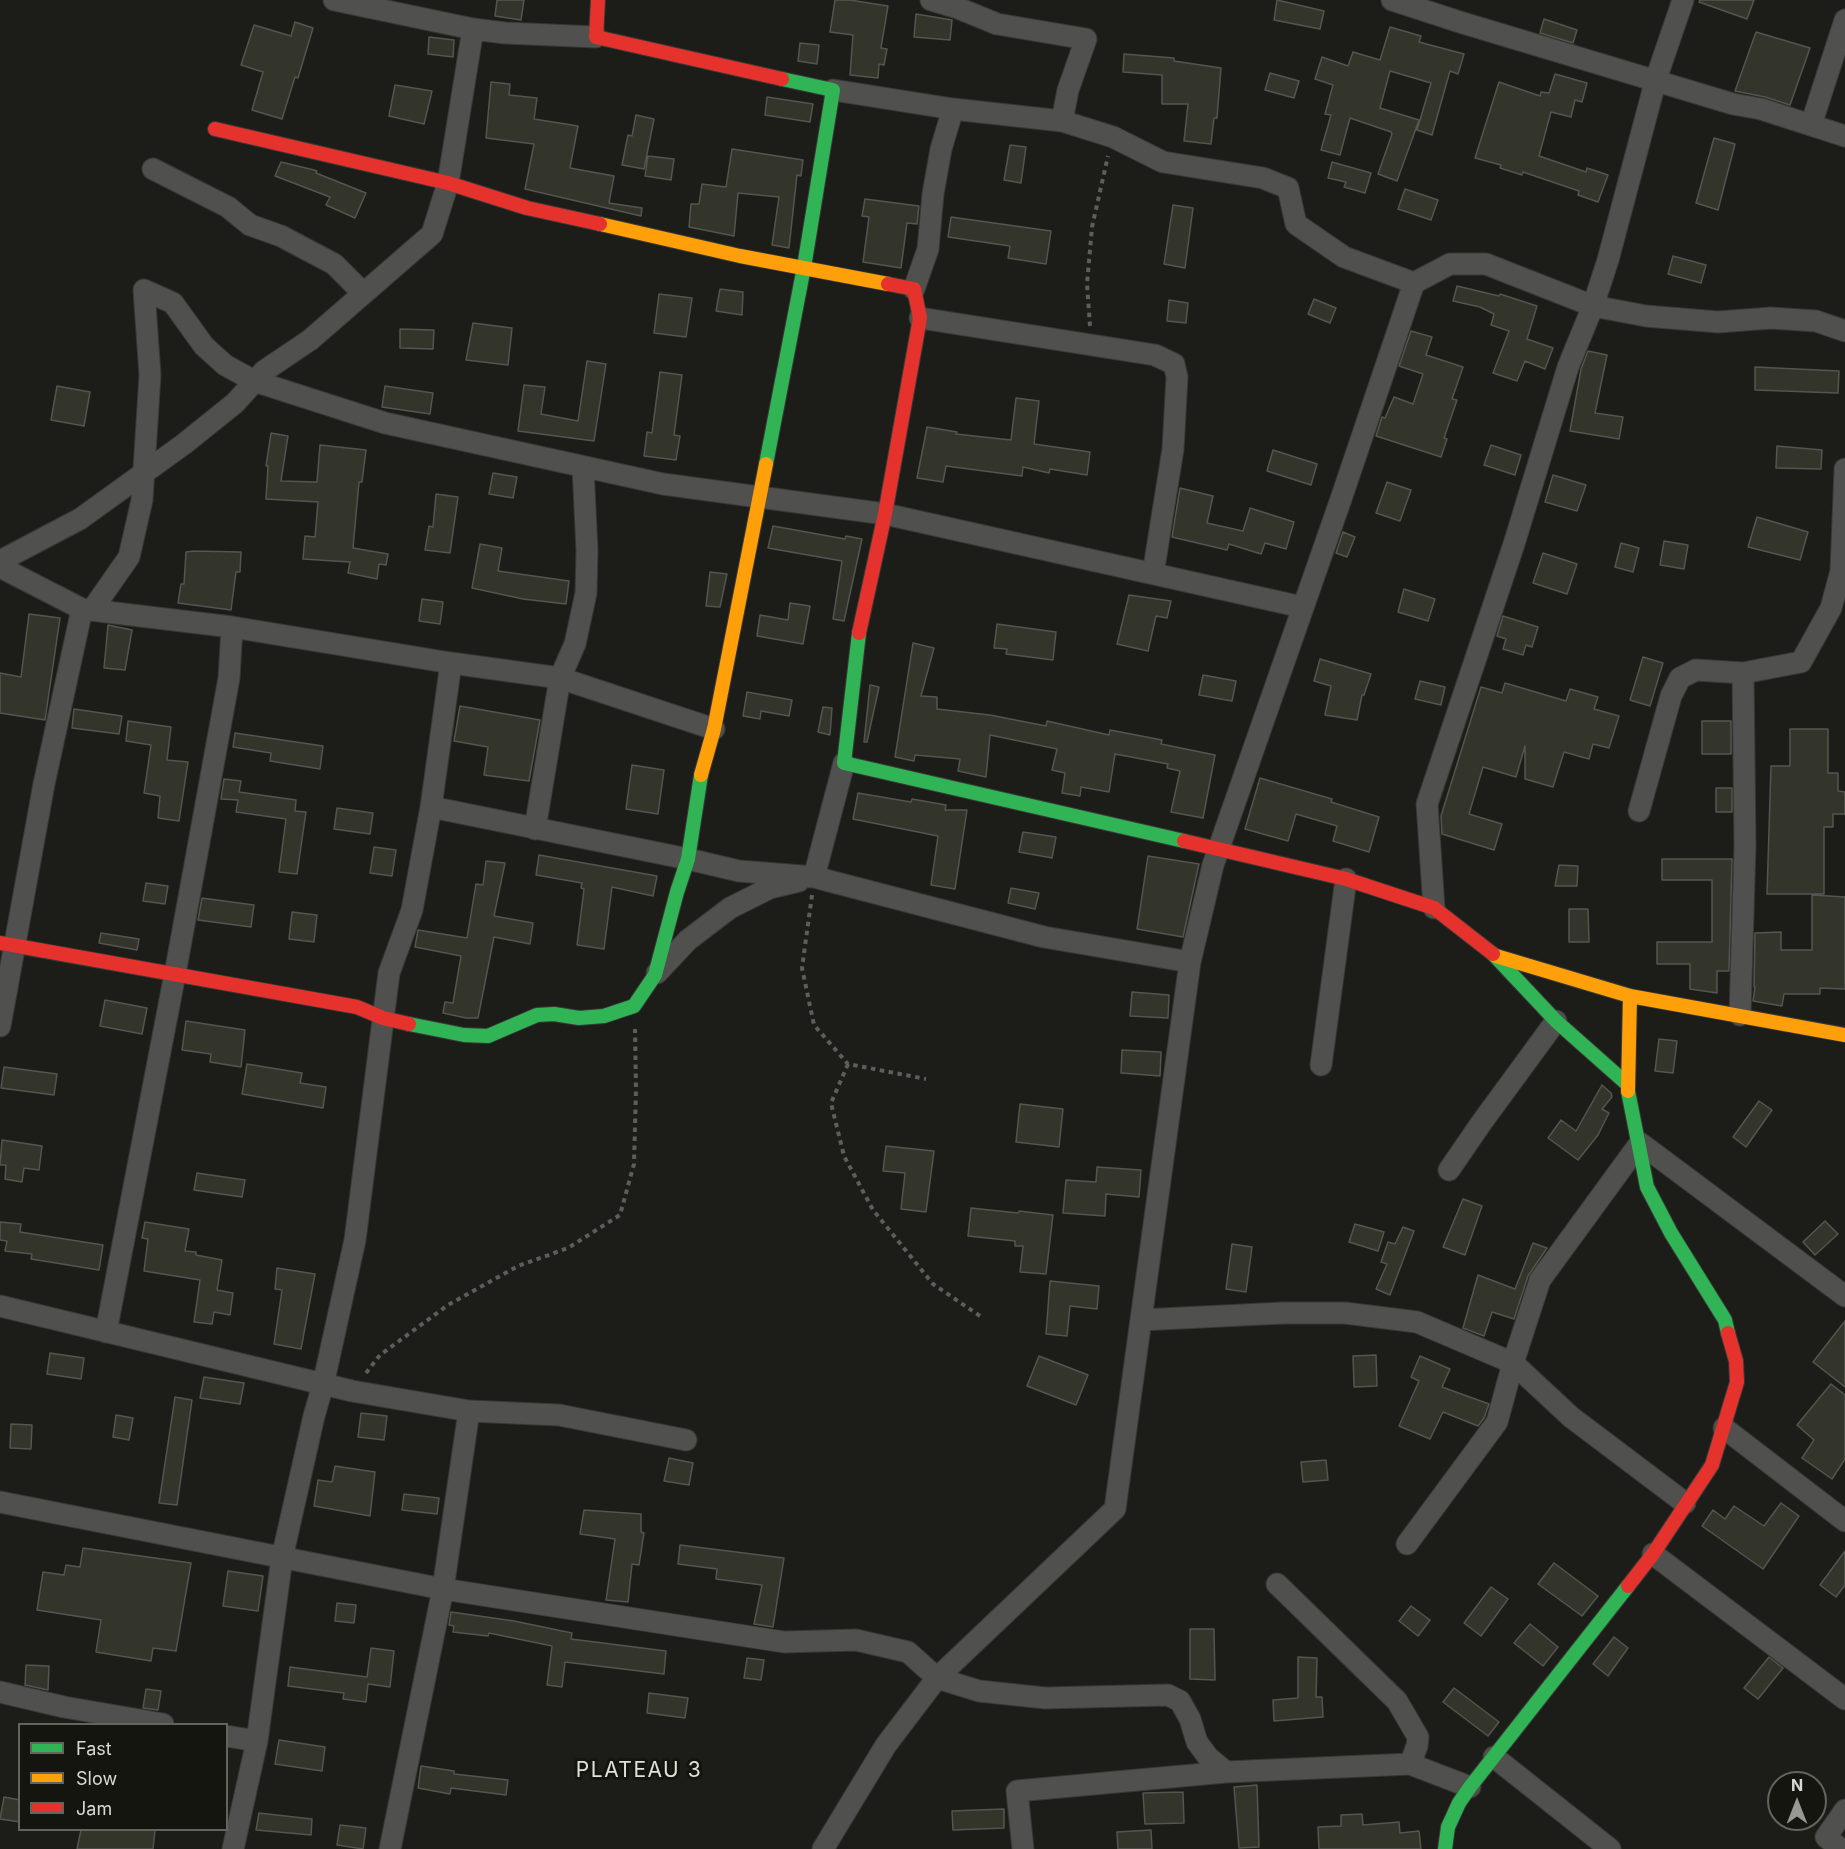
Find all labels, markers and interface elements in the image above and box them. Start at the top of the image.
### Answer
legend [18,1723,228,1831]
text: Fast [76,1738,112,1759]
district label: PLATEAU 3 [576,1758,702,1784]
text: Slow [76,1768,117,1789]
north arrow [1767,1771,1827,1831]
text: N [1791,1775,1803,1795]
text: Jam [76,1798,112,1819]

